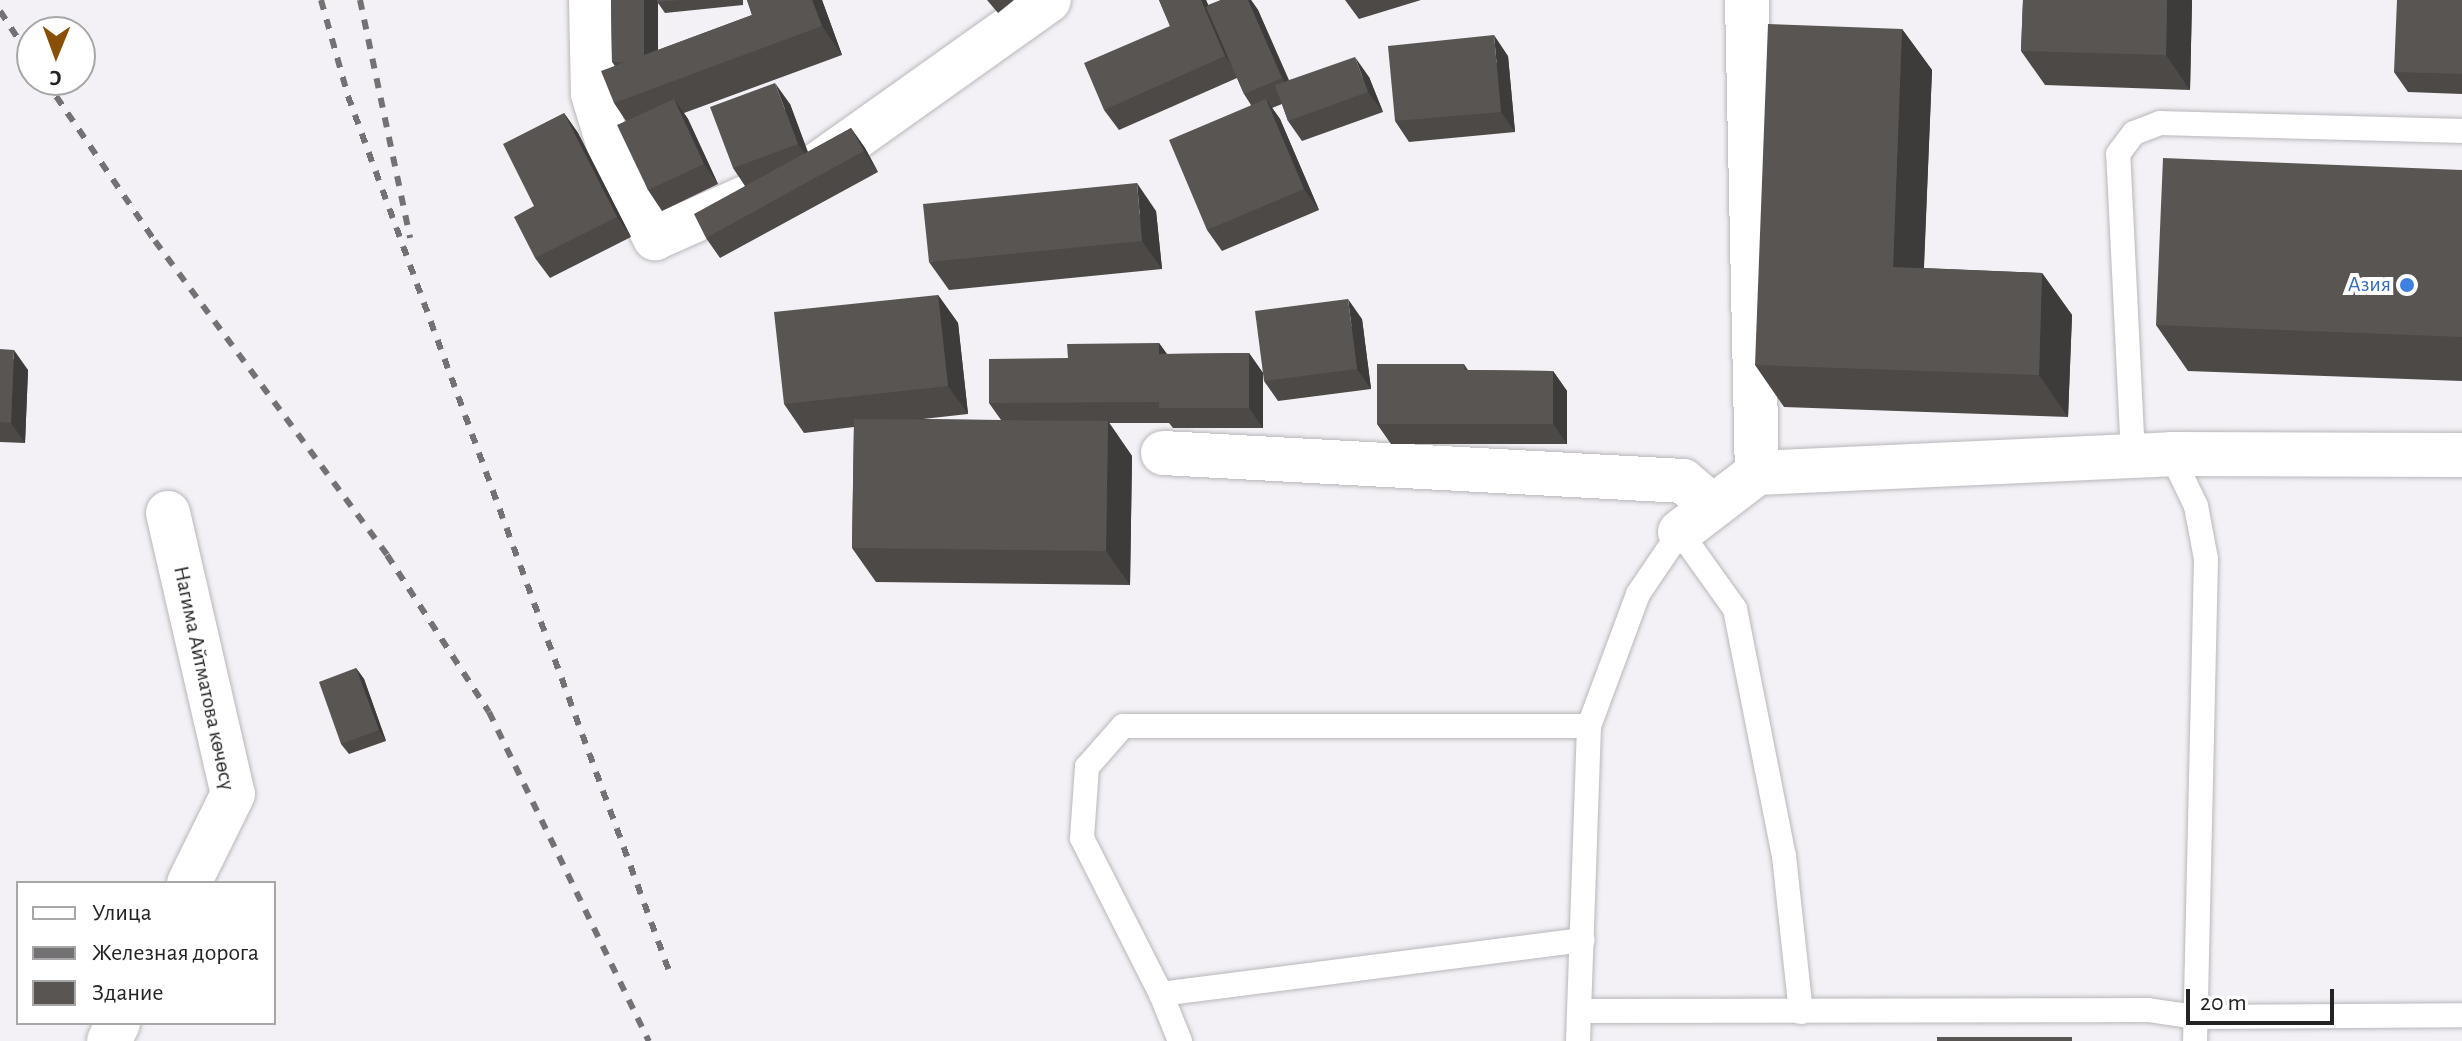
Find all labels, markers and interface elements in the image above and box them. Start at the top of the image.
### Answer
north arrow [16,16,96,96]
text: С [49,67,62,89]
place label: Азия [2348,272,2391,298]
marker: Азия [2398,276,2416,294]
street label: Нагима Айтматова көчөсү [167,563,241,793]
legend [16,881,276,1025]
text: Улица [92,901,152,925]
text: Железная дорога [92,941,259,965]
scale bar [2190,973,2338,1023]
text: Здание [92,981,163,1005]
text: 20 m [2200,991,2247,1015]

